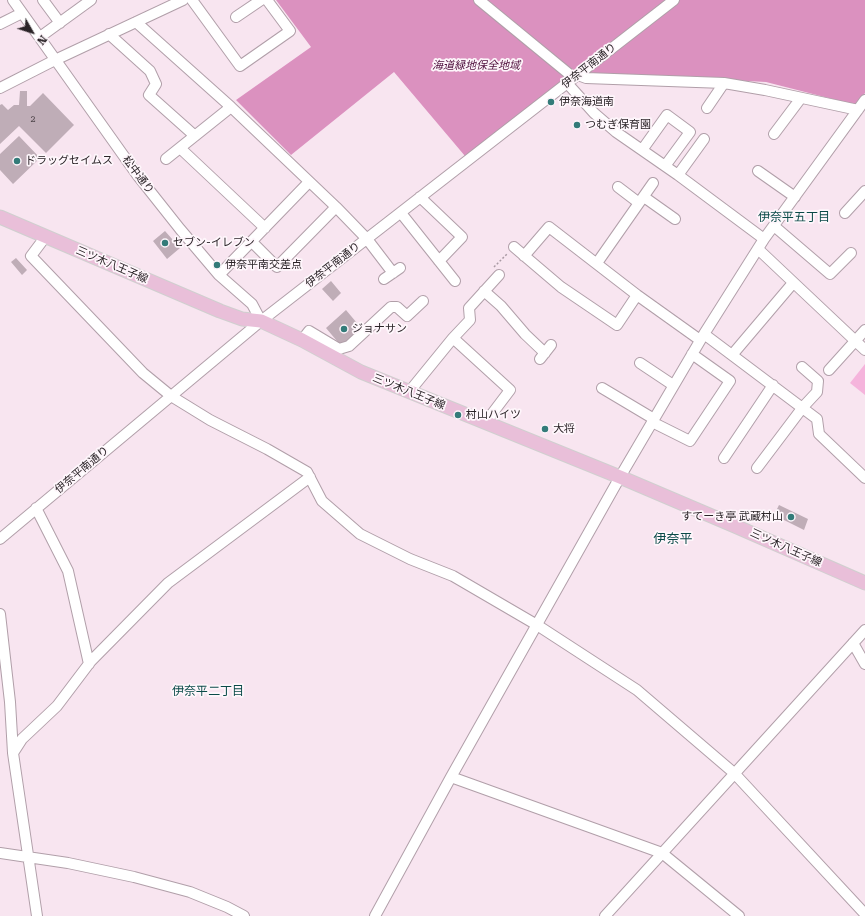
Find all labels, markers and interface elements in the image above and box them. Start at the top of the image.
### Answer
north arrow [12,12,52,52]
text: N [34,32,49,47]
street label: 伊奈平南通り [559,40,619,92]
park label: 海道緑地保全地域 [432,59,520,73]
place label: 伊奈海道南 [559,95,614,109]
marker: 伊奈海道南 [546,97,556,107]
house number: 2 [30,114,36,124]
place label: つむぎ保育園 [585,118,651,132]
marker: つむぎ保育園 [572,120,582,130]
street label: 松中通り [119,153,157,197]
place label: ドラッグセイムス [25,154,113,168]
marker: ドラッグセイムス [12,156,22,166]
district label: 伊奈平五丁目 [758,210,830,224]
place label: セブン-イレブン [173,236,255,250]
marker: セブン-イレブン [160,238,170,248]
street label: 伊奈平南通り [303,239,363,291]
street label: 三ツ木八王子線 [74,244,150,286]
place label: 伊奈平南交差点 [225,258,302,272]
marker: 伊奈平南交差点 [212,260,222,270]
place label: ジョナサン [352,322,407,336]
marker: ジョナサン [339,324,349,334]
street label: 三ツ木八王子線 [371,371,447,413]
place label: 村山ハイツ [466,408,521,422]
marker: 村山ハイツ [453,410,463,420]
place label: 大将 [553,422,575,436]
marker: 大将 [540,424,550,434]
street label: 伊奈平南通り [52,444,112,496]
place label: すてーき亭 武蔵村山 [681,510,783,524]
marker: すてーき亭 武蔵村山 [786,512,796,522]
street label: 三ツ木八王子線 [748,526,824,570]
district label: 伊奈平 [654,531,692,547]
district label: 伊奈平二丁目 [172,684,244,698]

